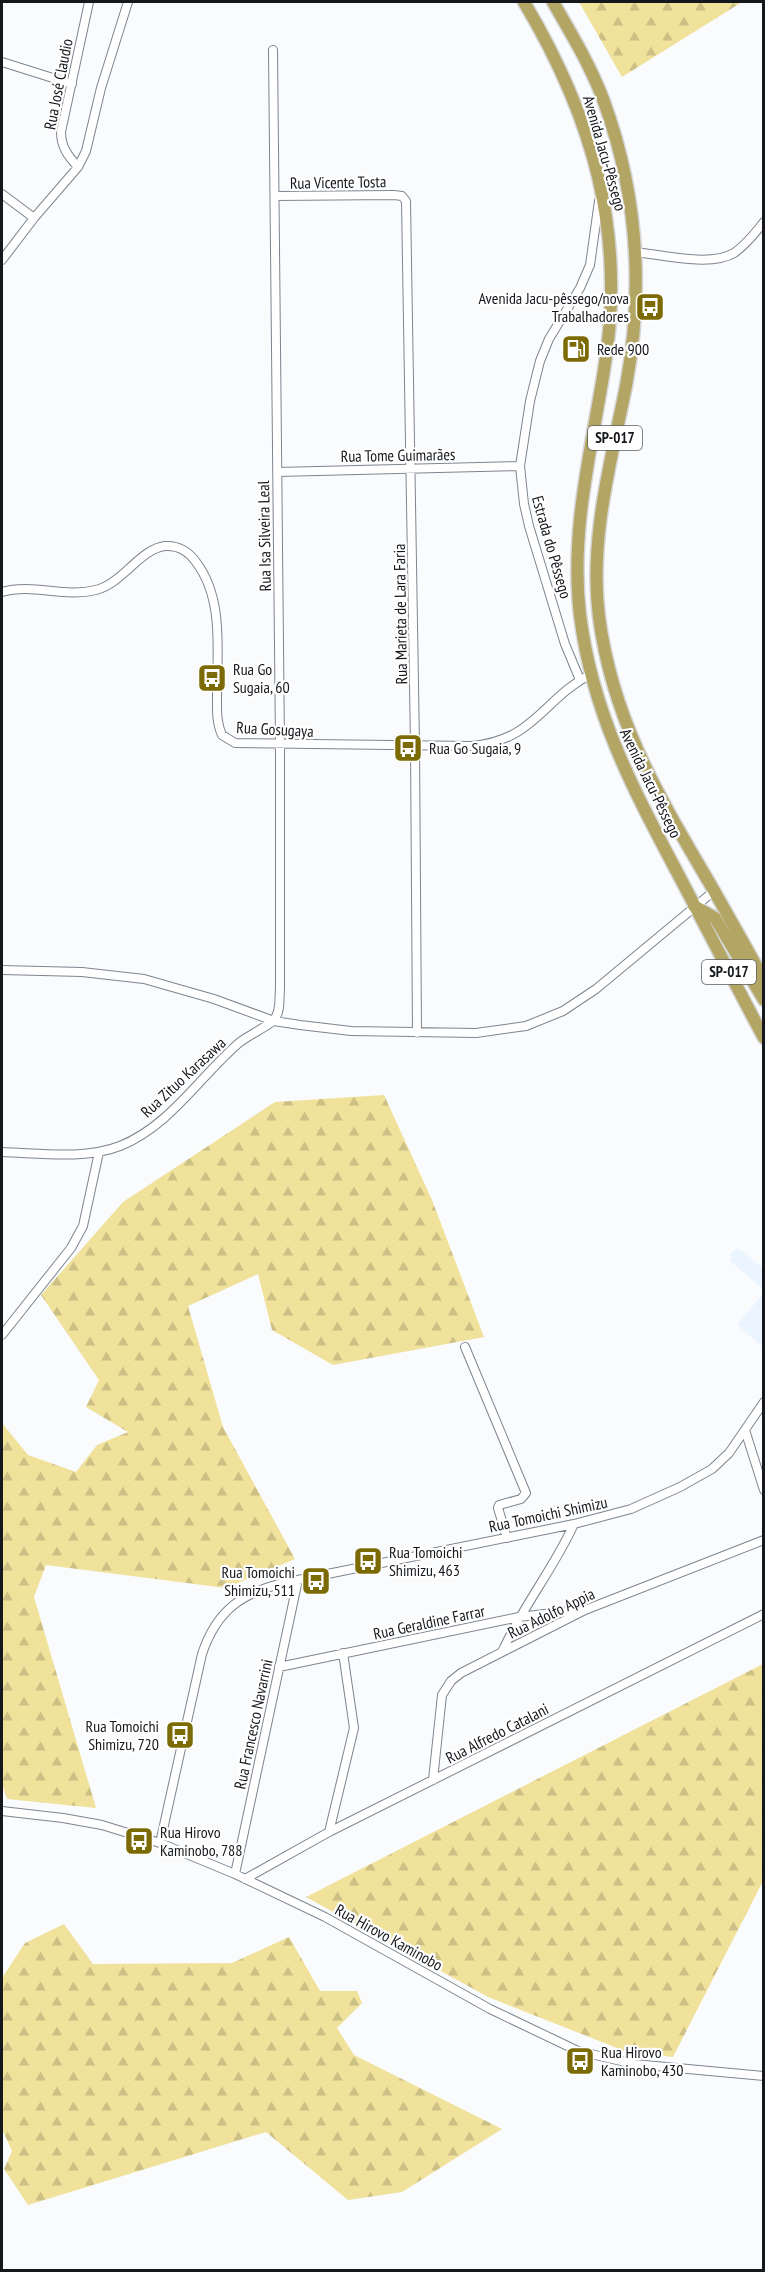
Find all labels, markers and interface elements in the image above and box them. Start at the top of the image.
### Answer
street label: Rua José Claudio [39,37,77,131]
street label: Avenida Jacu-Pêssego [579,93,631,213]
street label: Rua Vicente Tosta [290,171,386,193]
place label: Avenida Jacu-pêssego/nova Trabalhadores [479,288,629,326]
bus stop icon: Avenida Jacu-pêssego/nova Trabalhadores [634,291,666,323]
fuel station icon: Rede 900 [560,333,592,365]
place label: Rede 900 [597,339,649,359]
road number: SP-017 [588,426,642,450]
street label: Rua Tome Guimarães [340,444,456,466]
street label: Rua Isa Silveira Leal [253,480,275,591]
street label: Estrada do Pêssego [528,493,576,601]
street label: Rua Marieta de Lara Faria [389,543,411,685]
place label: Rua Go Sugaia, 60 [233,659,290,697]
bus stop icon: Rua Go Sugaia, 60 [196,662,228,694]
street label: Rua Gosugaya [236,717,314,741]
street label: Avenida Jacu-Pêssego [616,725,686,841]
bus stop icon: Rua Go Sugaia, 9 [392,732,424,764]
place label: Rua Go Sugaia, 9 [429,738,521,758]
road number: SP-017 [702,960,756,984]
street label: Rua Zituo Karasawa [136,1033,230,1121]
street label: Rua Tomoichi Shimizu [487,1492,609,1536]
place label: Rua Tomoichi Shimizu, 463 [389,1542,462,1580]
bus stop icon: Rua Tomoichi Shimizu, 463 [352,1545,384,1577]
place label: Rua Tomoichi Shimizu, 511 [222,1562,295,1600]
bus stop icon: Rua Tomoichi Shimizu, 511 [300,1565,332,1597]
street label: Rua Adolfo Appia [504,1583,598,1643]
street label: Rua Geraldine Farrar [371,1600,487,1644]
street label: Rua Francesco Navarrini [229,1657,277,1791]
street label: Rua Alfredo Catalani [442,1699,552,1767]
place label: Rua Tomoichi Shimizu, 720 [86,1716,159,1754]
bus stop icon: Rua Tomoichi Shimizu, 720 [164,1719,196,1751]
place label: Rua Hirovo Kaminobo, 788 [160,1822,243,1860]
bus stop icon: Rua Hirovo Kaminobo, 788 [123,1825,155,1857]
street label: Rua Hirovo Kaminobo [332,1899,446,1975]
place label: Rua Hirovo Kaminobo, 430 [601,2042,684,2080]
bus stop icon: Rua Hirovo Kaminobo, 430 [564,2045,596,2077]

